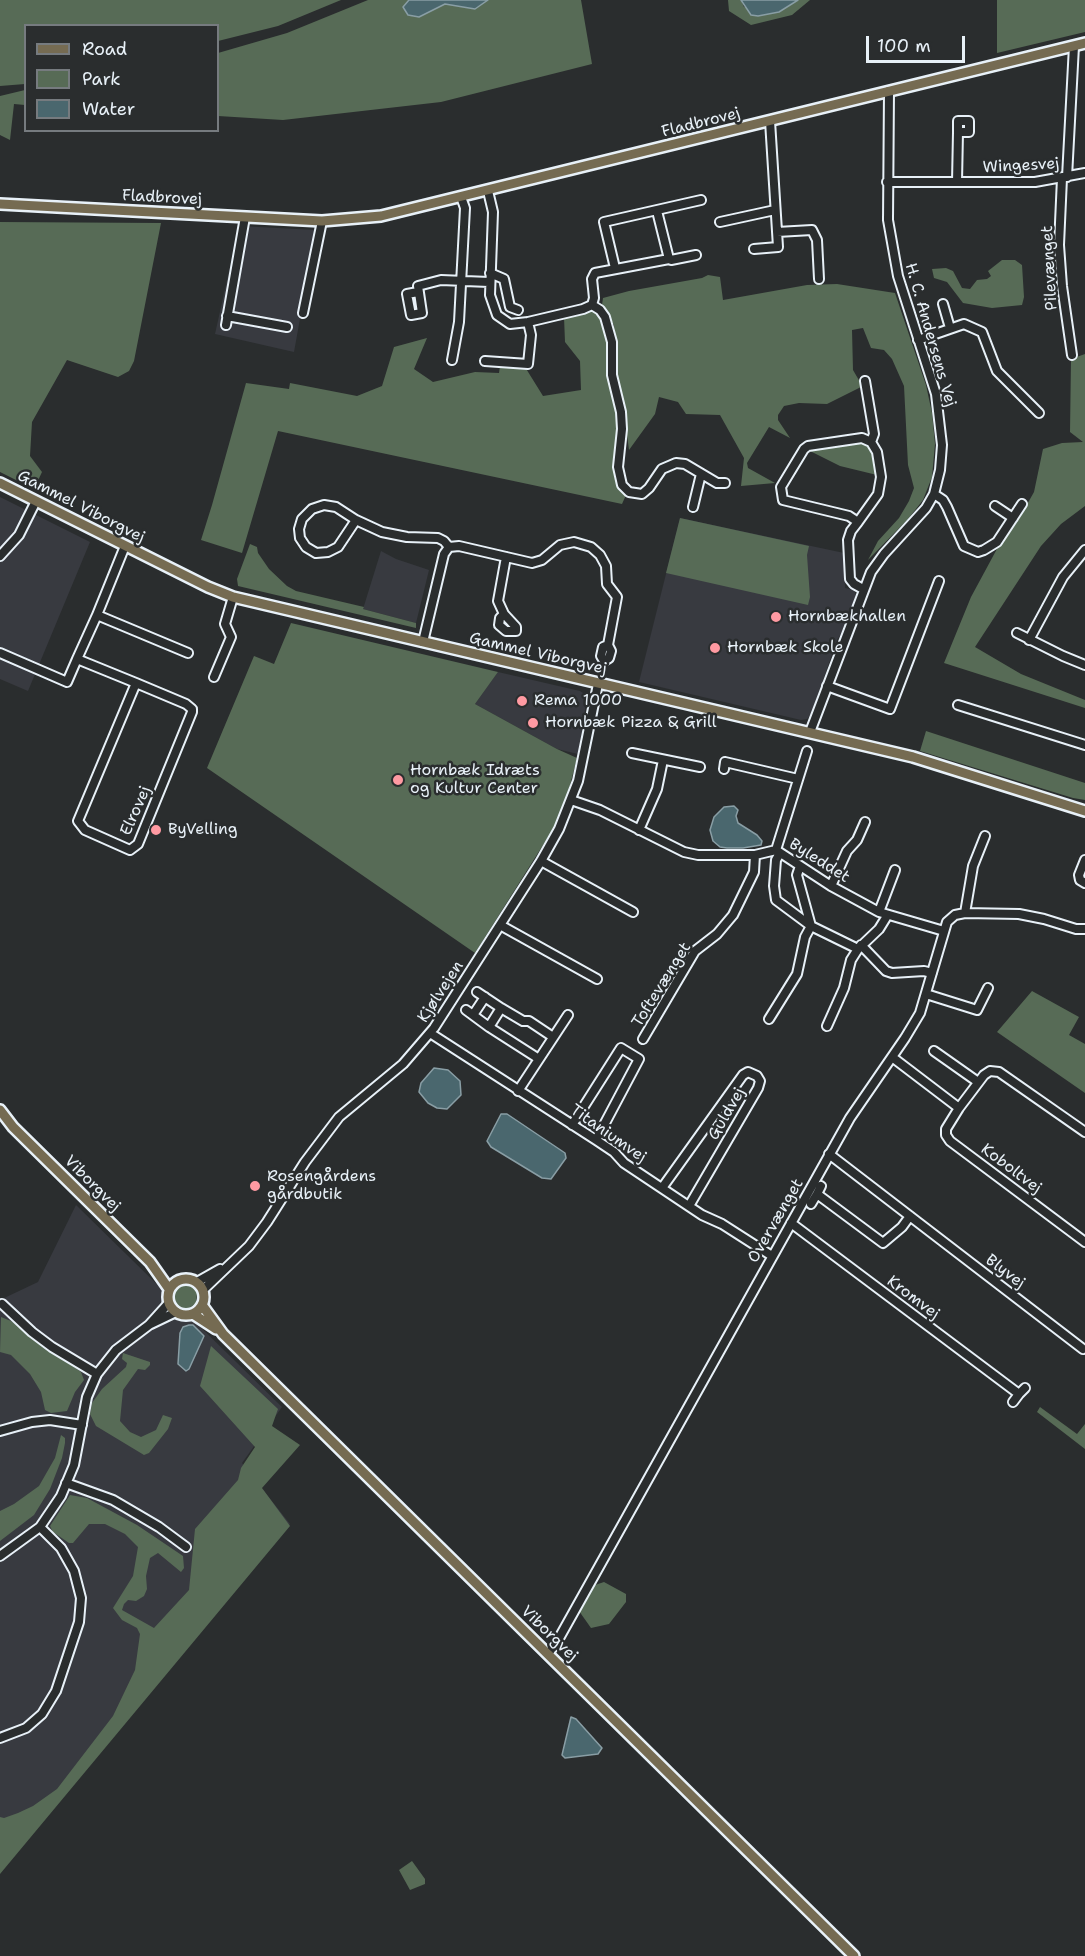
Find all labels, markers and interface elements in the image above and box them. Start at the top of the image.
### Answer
legend [24,24,219,132]
scale bar [869,24,968,62]
text: 100 m [877,34,931,58]
text: Road [82,37,127,61]
text: Park [82,67,121,91]
text: Water [82,97,135,121]
street label: Fladbrovej [660,104,742,142]
street label: Wingesvej [982,154,1060,178]
street label: Fladbrovej [121,186,203,210]
street label: Pilevænget [1038,225,1062,311]
street label: H. C. Andersens Vej [900,261,960,409]
street label: Gammel Viborgvej [14,467,148,547]
place label: Hornbækhallen [788,607,906,627]
marker: Hornbækhallen [769,610,783,624]
street label: Gammel Viborgvej [467,629,609,679]
place label: Hornbæk Skole [727,638,844,658]
marker: Hornbæk Skole [708,641,722,655]
place label: Rema 1000 [534,691,622,711]
marker: Rema 1000 [515,694,529,708]
place label: Hornbæk Pizza & Grill [545,713,717,733]
marker: Hornbæk Pizza & Grill [526,716,540,730]
place label: Hornbæk Idræts og Kultur Center [410,761,540,799]
marker: Hornbæk Idræts og Kultur Center [391,773,405,787]
street label: Elrovej [117,783,155,839]
place label: ByVelling [168,820,237,840]
marker: ByVelling [149,823,163,837]
street label: Byleddet [785,835,853,887]
street label: Toftevænget [628,939,696,1031]
street label: Kjølvejen [414,958,468,1026]
street label: Guldvej [704,1084,750,1144]
street label: Titaniumvej [566,1101,650,1167]
street label: Koboltvej [977,1140,1045,1198]
street label: Viborgvej [60,1152,124,1216]
place label: Rosengårdens gårdbutik [267,1167,376,1205]
street label: Overvænget [744,1175,808,1267]
marker: Rosengårdens gårdbutik [248,1179,262,1193]
street label: Blyvej [981,1251,1029,1293]
street label: Kromvej [883,1272,943,1324]
street label: Viborgvej [516,1602,582,1666]

